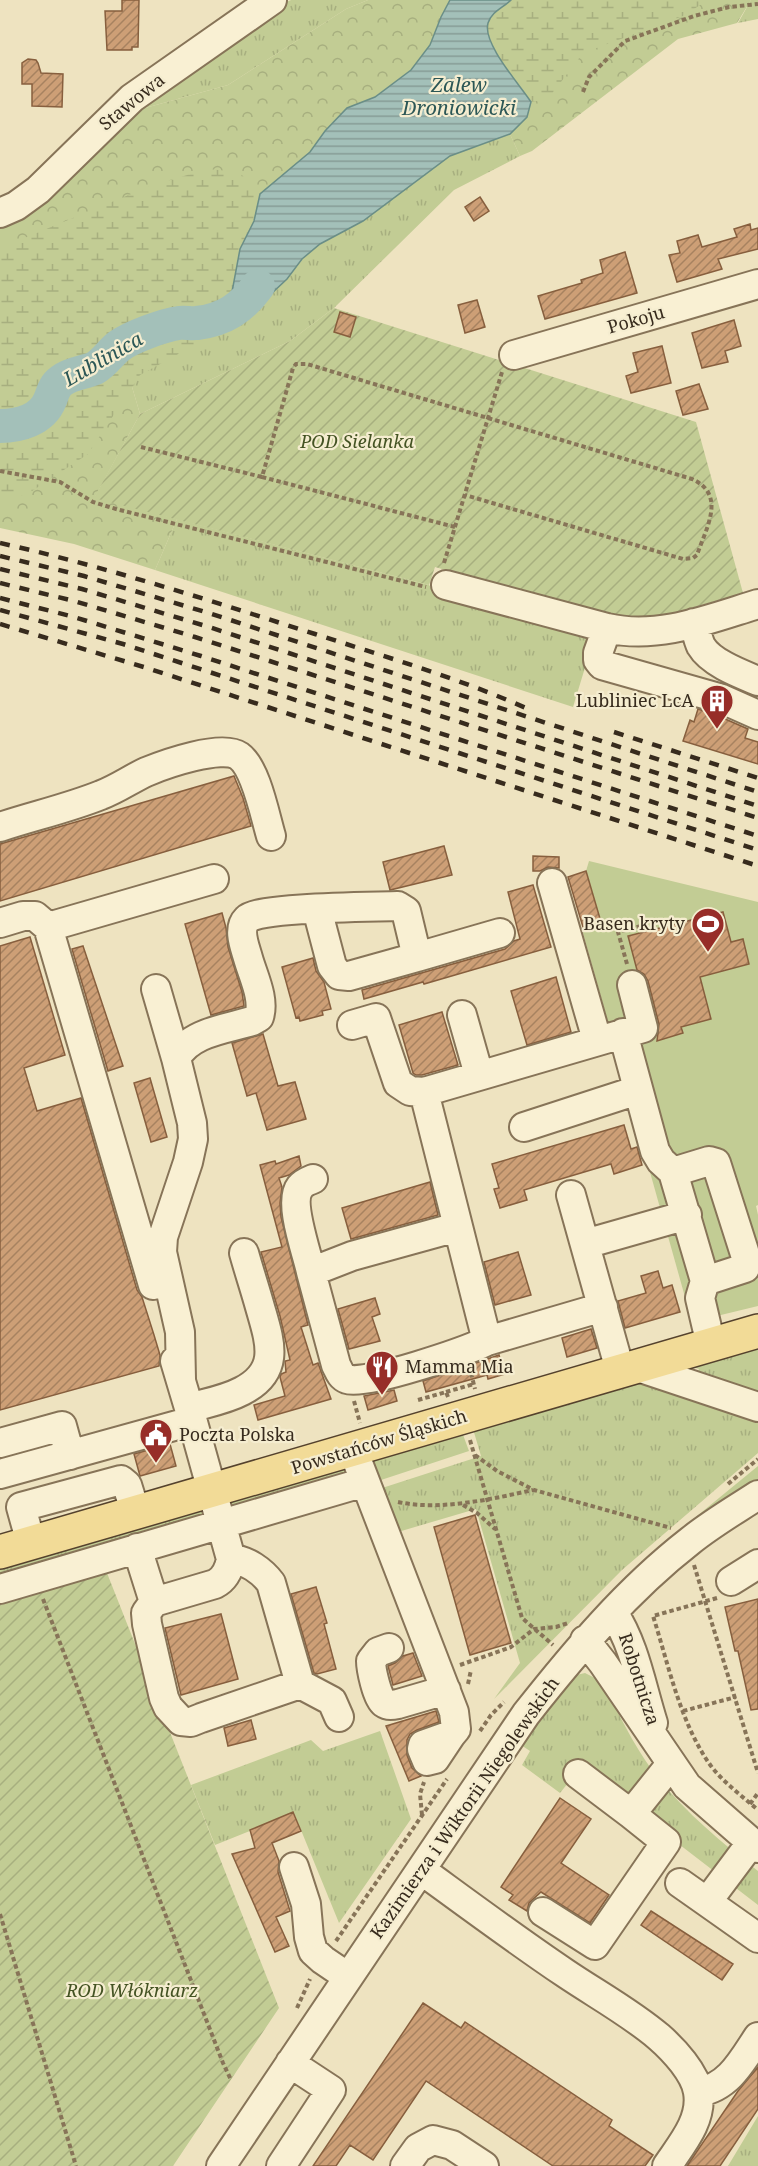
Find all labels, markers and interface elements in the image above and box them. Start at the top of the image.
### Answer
street label: Stawowa [94,67,169,135]
water label: Zalew Droniowicki [401,71,516,121]
street label: Pokoju [604,299,668,339]
water label: Lublinica [57,325,148,393]
park label: POD Sielanka [299,429,414,453]
building icon: Lubliniec LcA [699,683,735,730]
place label: Lubliniec LcA [576,688,694,712]
sports icon: Basen kryty [690,906,726,953]
place label: Basen kryty [583,911,686,935]
restaurant icon: Mamma Mia [364,1349,400,1396]
place label: Mamma Mia [405,1354,514,1378]
street label: Powstańców Śląskich [288,1403,470,1479]
public building icon: Poczta Polska [138,1417,174,1464]
place label: Poczta Polska [179,1422,295,1446]
street label: Robotnicza [614,1630,666,1728]
street label: Kazimierza i Wiktorii Niegolewskich [364,1672,564,1943]
park label: ROD Włókniarz [65,1978,198,2002]

